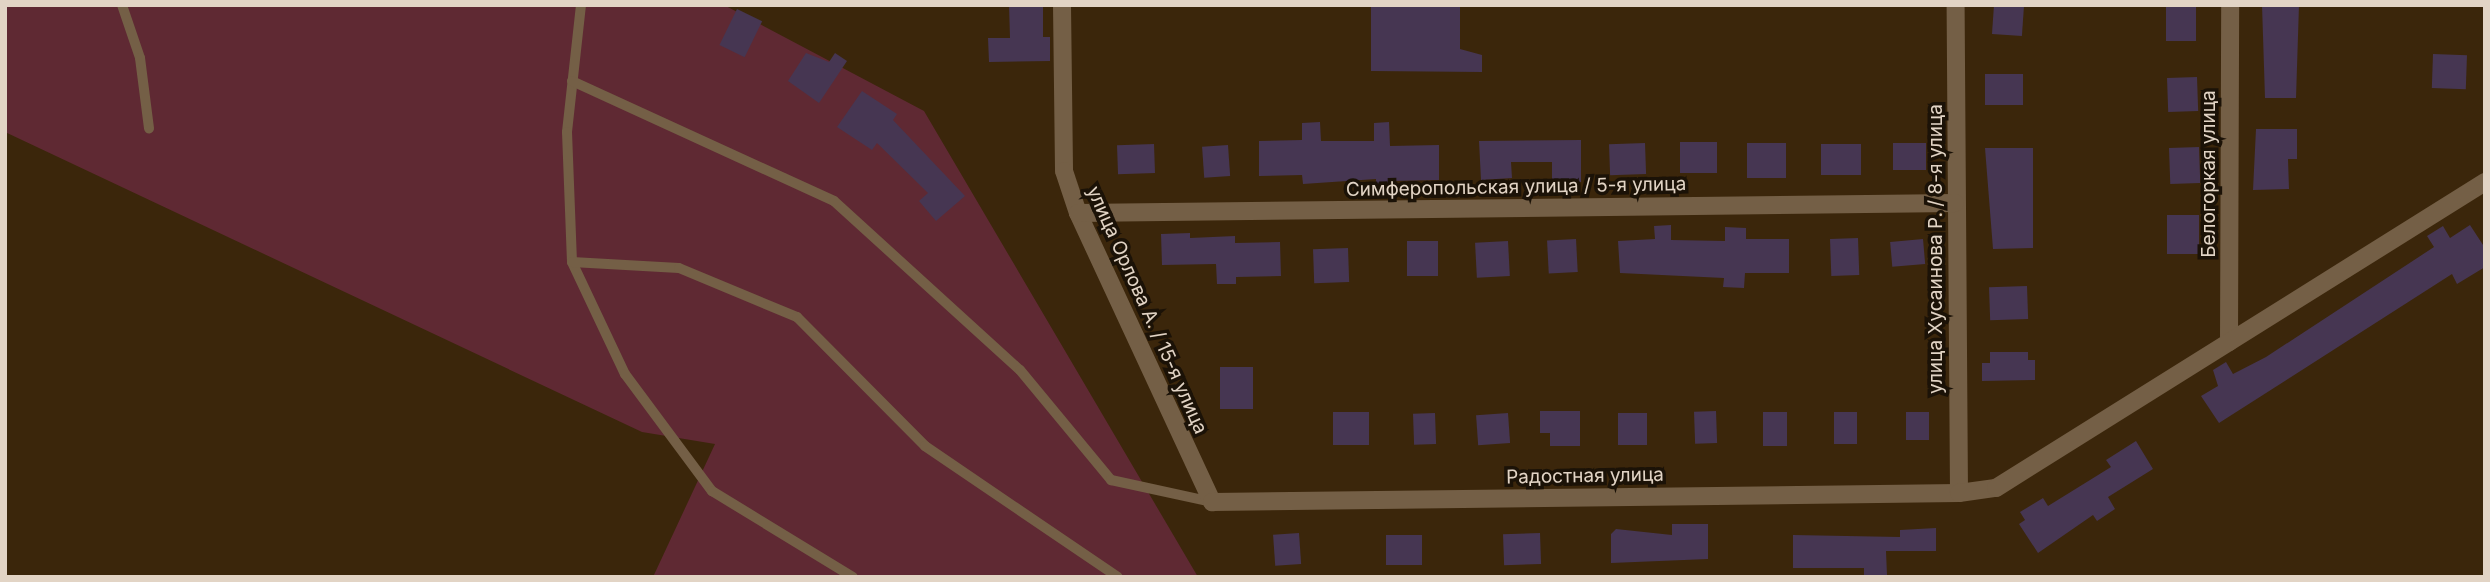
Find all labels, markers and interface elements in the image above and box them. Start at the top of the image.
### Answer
street label: Белогоркая улица [2198,90,2220,258]
street label: улица Хусаинова Р. / 8-я улица [1925,104,1947,394]
street label: Симферопольская улица / 5-я улица [1346,173,1686,201]
street label: улица Орлова А. / 15-я улица [1082,183,1212,437]
street label: Радостная улица [1506,463,1664,489]

